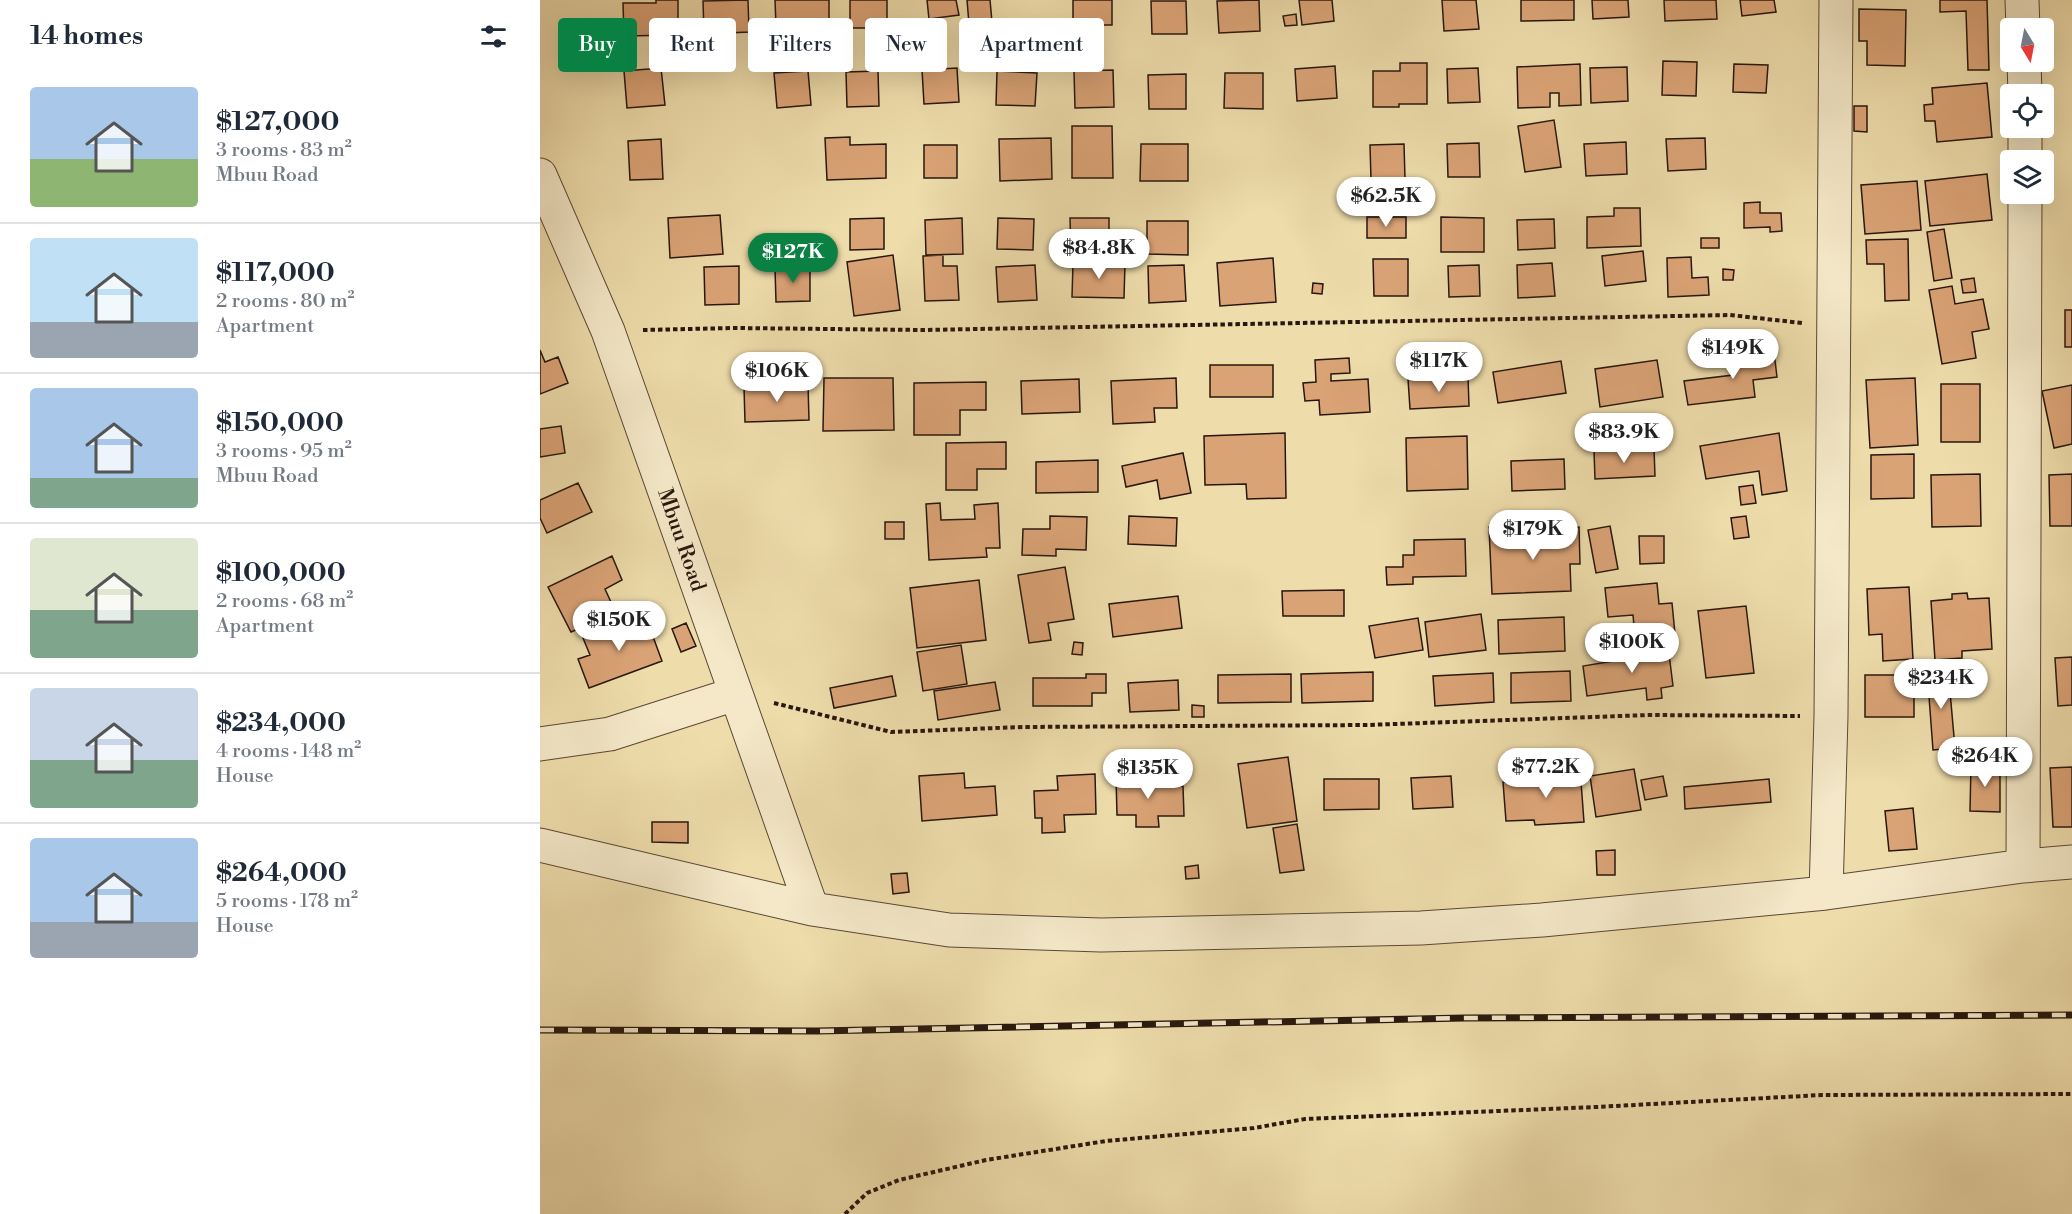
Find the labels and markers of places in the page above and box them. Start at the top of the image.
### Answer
pin: $62.5K [1337,177,1435,228]
pin: $84.8K [1050,229,1148,280]
pin: $127K [751,233,835,284]
pin: $149K [1691,329,1775,380]
pin: $117K [1397,342,1481,393]
pin: $106K [735,352,819,403]
pin: $83.9K [1575,413,1673,464]
pin: $179K [1491,510,1575,561]
pin: $150K [577,601,661,652]
pin: $100K [1590,623,1674,674]
pin: $234K [1899,659,1983,710]
pin: $264K [1943,737,2027,788]
pin: $77.2K [1497,748,1595,799]
pin: $135K [1106,749,1190,800]

